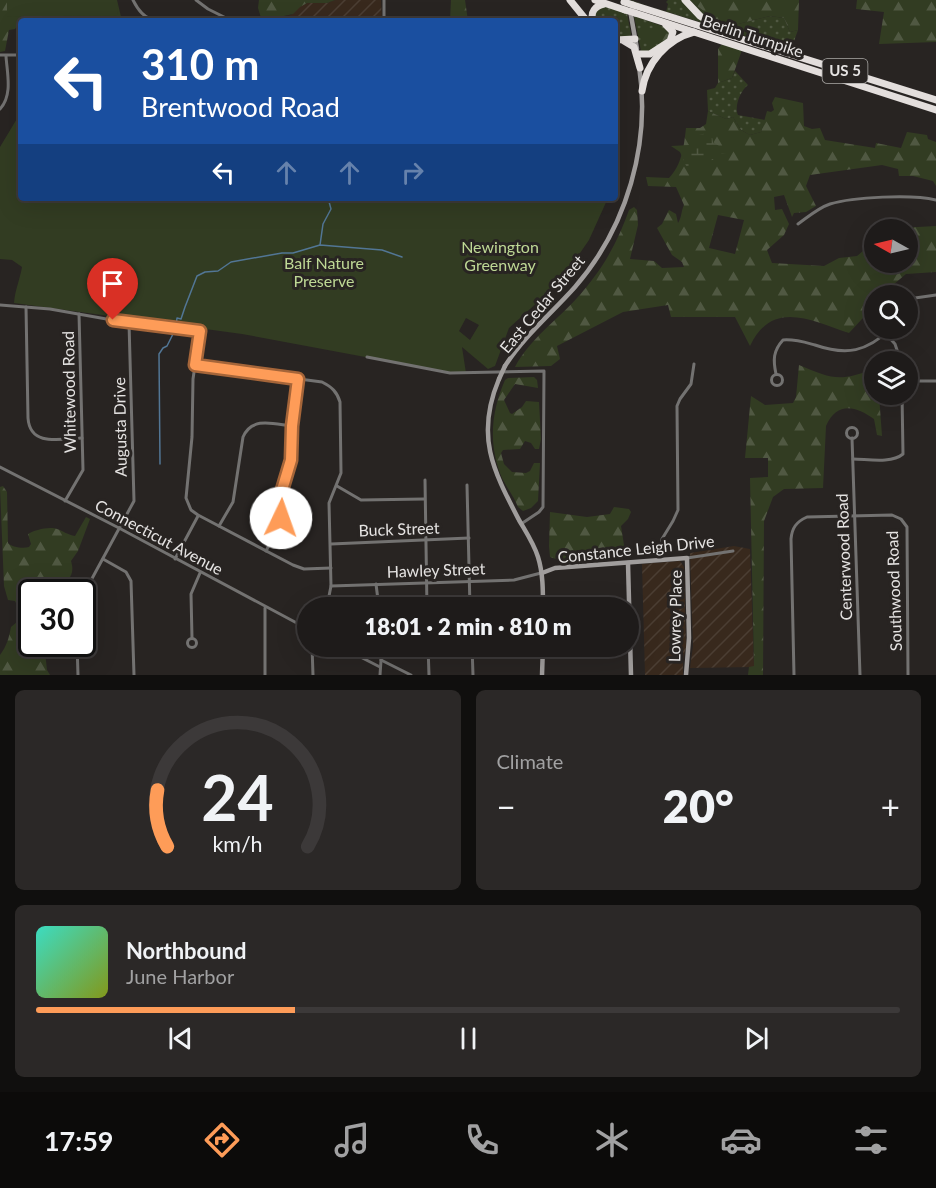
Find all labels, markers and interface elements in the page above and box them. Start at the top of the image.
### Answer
street label: Berlin Turnpike [700,10,806,61]
text: 310 m [141,39,259,89]
icon: left [42,42,120,120]
road number: US 5 [822,59,868,83]
text: Brentwood Road [141,90,340,123]
icon: left [207,156,240,189]
icon: ahead [270,156,303,189]
icon: ahead [333,156,366,189]
icon: right [396,156,429,189]
north arrow [864,219,918,273]
map controls [864,219,918,405]
park label: Newington Greenway [461,237,539,274]
street label: East Cedar Street [495,251,588,356]
park label: Balf Nature Preserve [284,253,364,290]
pin [87,258,138,320]
icon: arrive [96,267,129,300]
button: search [864,285,918,339]
street label: Whitewood Road [58,331,79,453]
button: layers [864,351,918,405]
street label: Augusta Drive [109,377,130,477]
position arrow [249,486,313,550]
street label: Centerwood Road [832,493,855,621]
street label: Connecticut Avenue [92,495,226,578]
street label: Buck Street [358,518,440,539]
street label: Constance Leigh Drive [557,531,715,566]
street label: Southwood Road [882,531,905,652]
street label: Hawley Street [386,558,486,581]
street label: Lowrey Place [664,570,685,662]
speed limit sign: 30 [18,579,96,657]
text: 18:01 · 2 min · 810 m [365,613,571,640]
text: Climate [497,749,563,773]
text: 24 [202,759,274,834]
text: 20° [663,779,734,833]
text: − [497,786,516,826]
text: + [881,786,900,826]
text: km/h [213,831,263,857]
text: Northbound [126,937,246,964]
text: June Harbor [126,964,234,988]
icon: previous [164,1022,197,1055]
icon: pause [452,1022,485,1055]
icon: next [740,1022,773,1055]
icon: directions [201,1119,243,1161]
icon: music [331,1119,373,1161]
icon: phone [461,1119,503,1161]
icon: climate [591,1119,633,1161]
icon: car [720,1119,762,1161]
icon: filters [850,1119,892,1161]
text: 17:59 [44,1124,113,1157]

